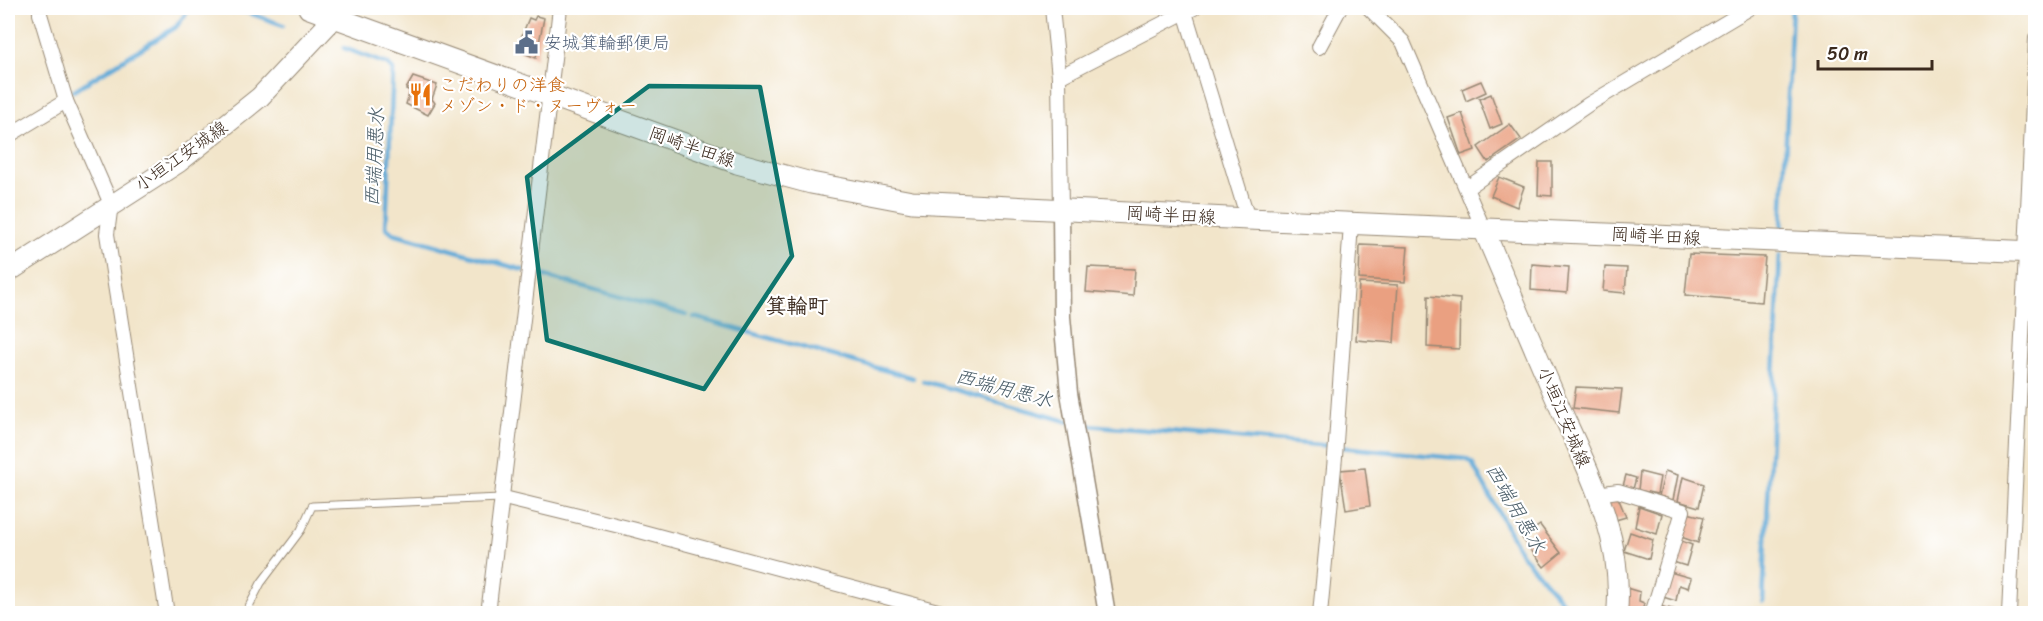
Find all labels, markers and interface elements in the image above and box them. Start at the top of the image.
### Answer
place label: 安城箕輪郵便局 [544,27,670,59]
public building icon: 安城箕輪郵便局 [513,30,539,56]
scale bar [1818,33,1932,71]
text: 50 m [1827,38,1868,70]
place label: こだわりの洋食 メゾン・ド・ヌーヴォー [439,69,637,122]
restaurant icon: こだわりの洋食 メゾン・ド・ヌーヴォー [408,82,434,108]
water label: 西端用悪水 [354,106,395,208]
street label: 小垣江安城線 [128,112,234,200]
street label: 岡崎半田線 [644,117,740,177]
street label: 岡崎半田線 [1125,197,1217,233]
street label: 岡崎半田線 [1610,218,1702,254]
district label: 箕輪町 [766,287,829,325]
water label: 西端用悪水 [951,359,1057,418]
street label: 小垣江安城線 [1528,361,1600,473]
water label: 西端用悪水 [1475,456,1556,560]

